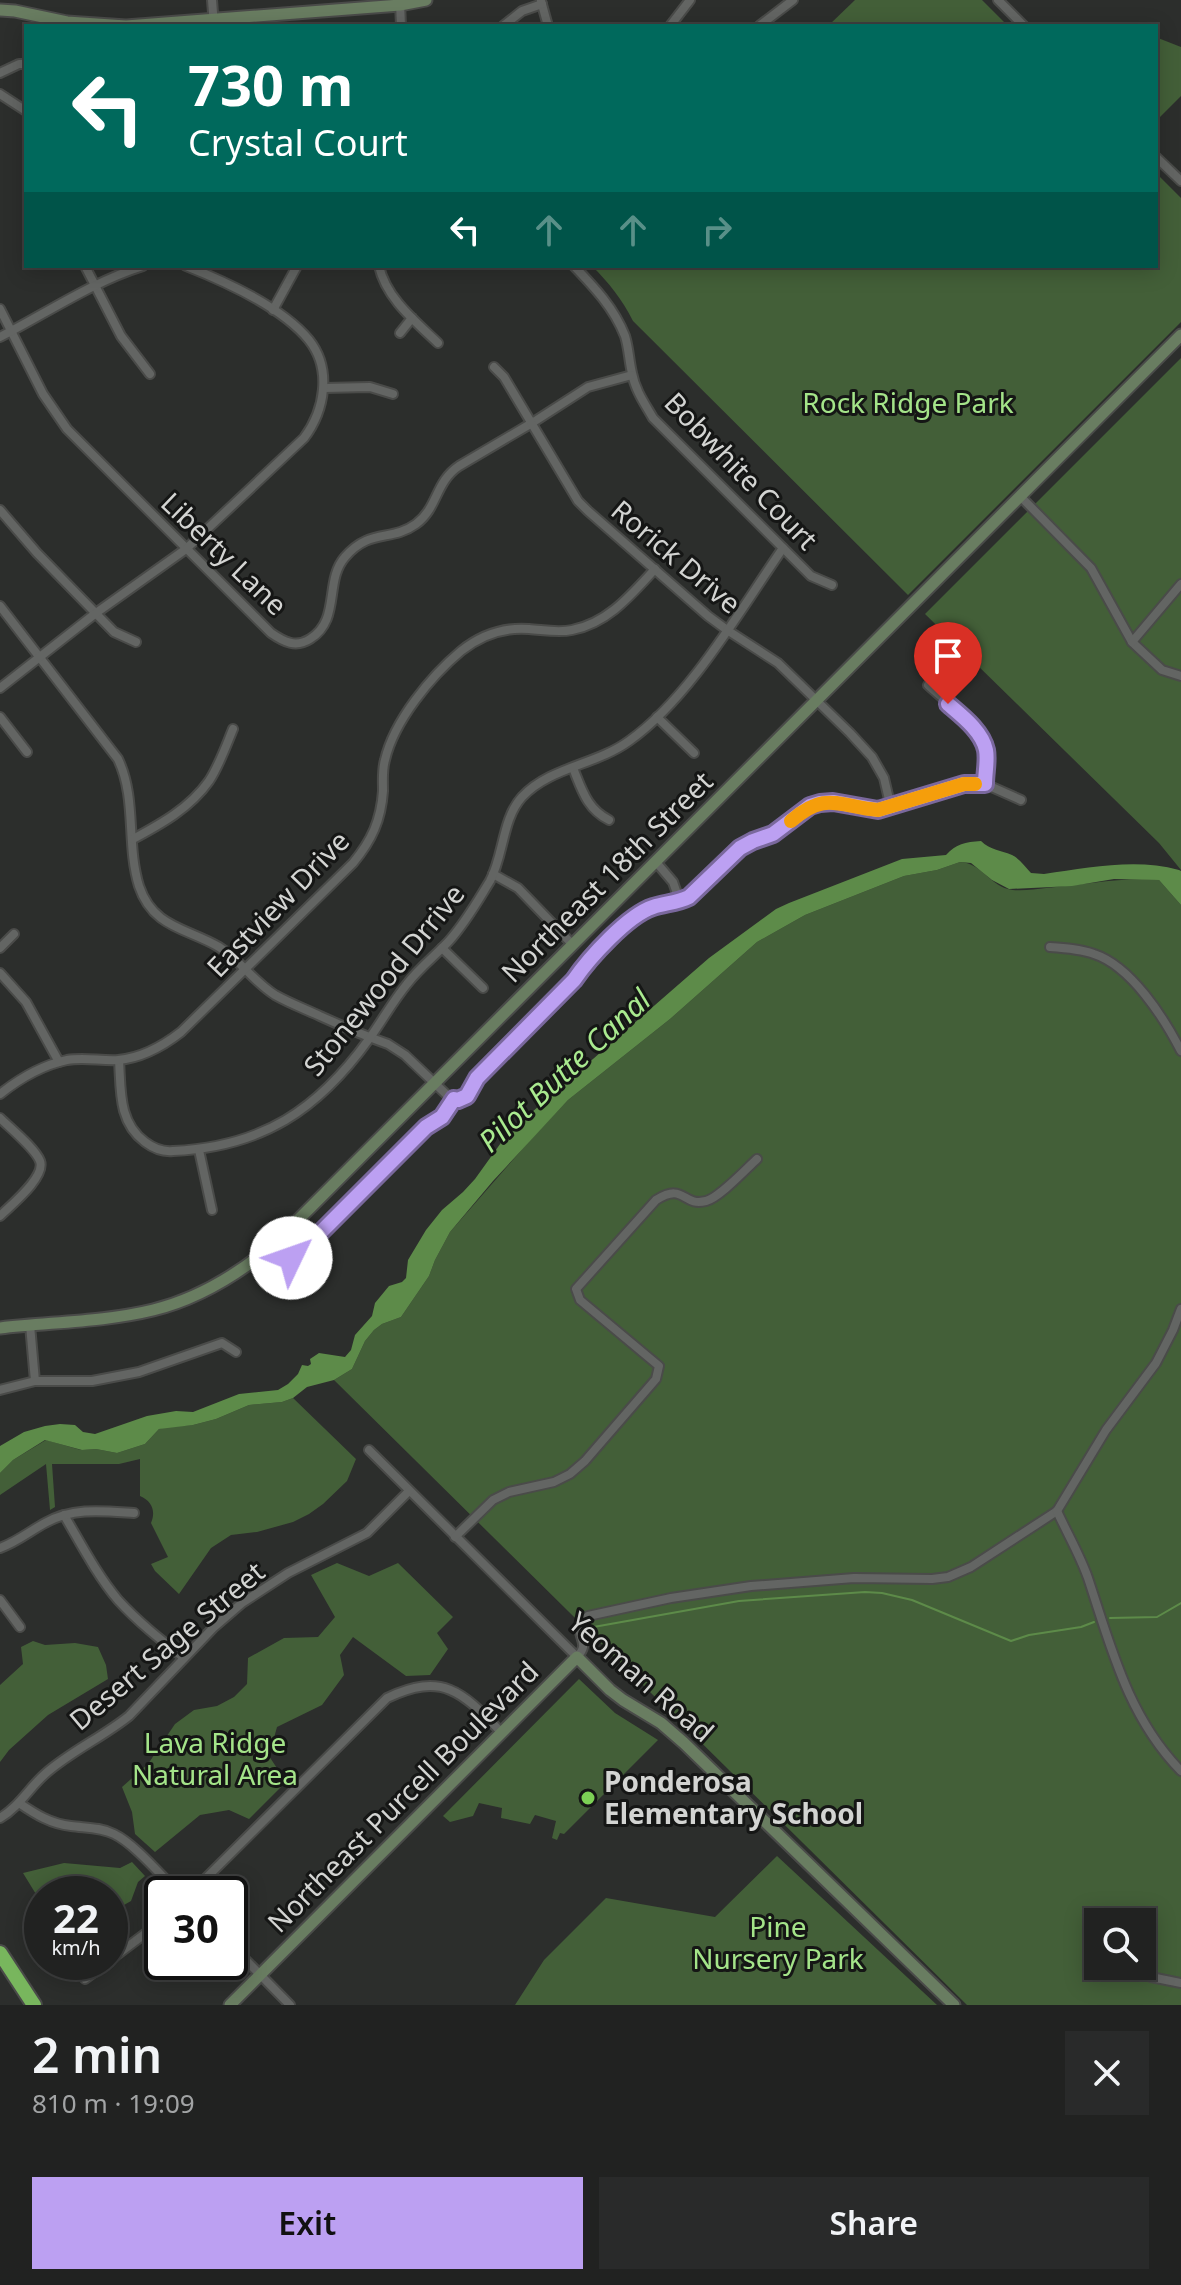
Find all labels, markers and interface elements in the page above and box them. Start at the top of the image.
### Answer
text: 730 m [188,46,353,122]
icon: left [56,56,160,160]
text: Crystal Court [188,118,408,167]
icon: left [443,208,487,252]
icon: ahead [527,208,571,252]
icon: ahead [611,208,655,252]
icon: right [695,208,739,252]
street label: Bobwhite Court [657,383,827,557]
park label: Rock Ridge Park [802,383,1014,421]
street label: Liberty Lane [153,483,296,623]
street label: Rorick Drive [604,491,749,622]
pin [914,622,982,704]
icon: arrive [926,634,970,678]
street label: Northeast 18th Street [492,762,720,990]
street label: Eastview Drive [198,822,357,985]
street label: Stonewood Drrive [294,876,472,1083]
water label: Pilot Butte Canal [469,978,660,1161]
position arrow [249,1216,333,1300]
street label: Desert Sage Street [61,1552,272,1738]
street label: Yeoman Road [561,1603,722,1750]
street label: Northeast Purcell Boulevard [258,1652,546,1940]
park label: Lava Ridge Natural Area [132,1723,298,1793]
place label: Ponderosa Elementary School [604,1762,863,1832]
marker: Ponderosa Elementary School [579,1789,597,1807]
speed limit sign: 30 [144,1876,248,1980]
text: 22 [53,1890,99,1945]
park label: Pine Nursery Park [692,1907,864,1977]
map controls [1084,1908,1156,1980]
button: search [1084,1908,1156,1980]
text: km/h [51,1934,101,1961]
text: 2 min [32,2022,162,2087]
button: close [1065,2031,1149,2115]
text: 810 m · 19:09 [32,2085,195,2121]
button: Exit [32,2177,583,2269]
button: Share [599,2177,1149,2269]

